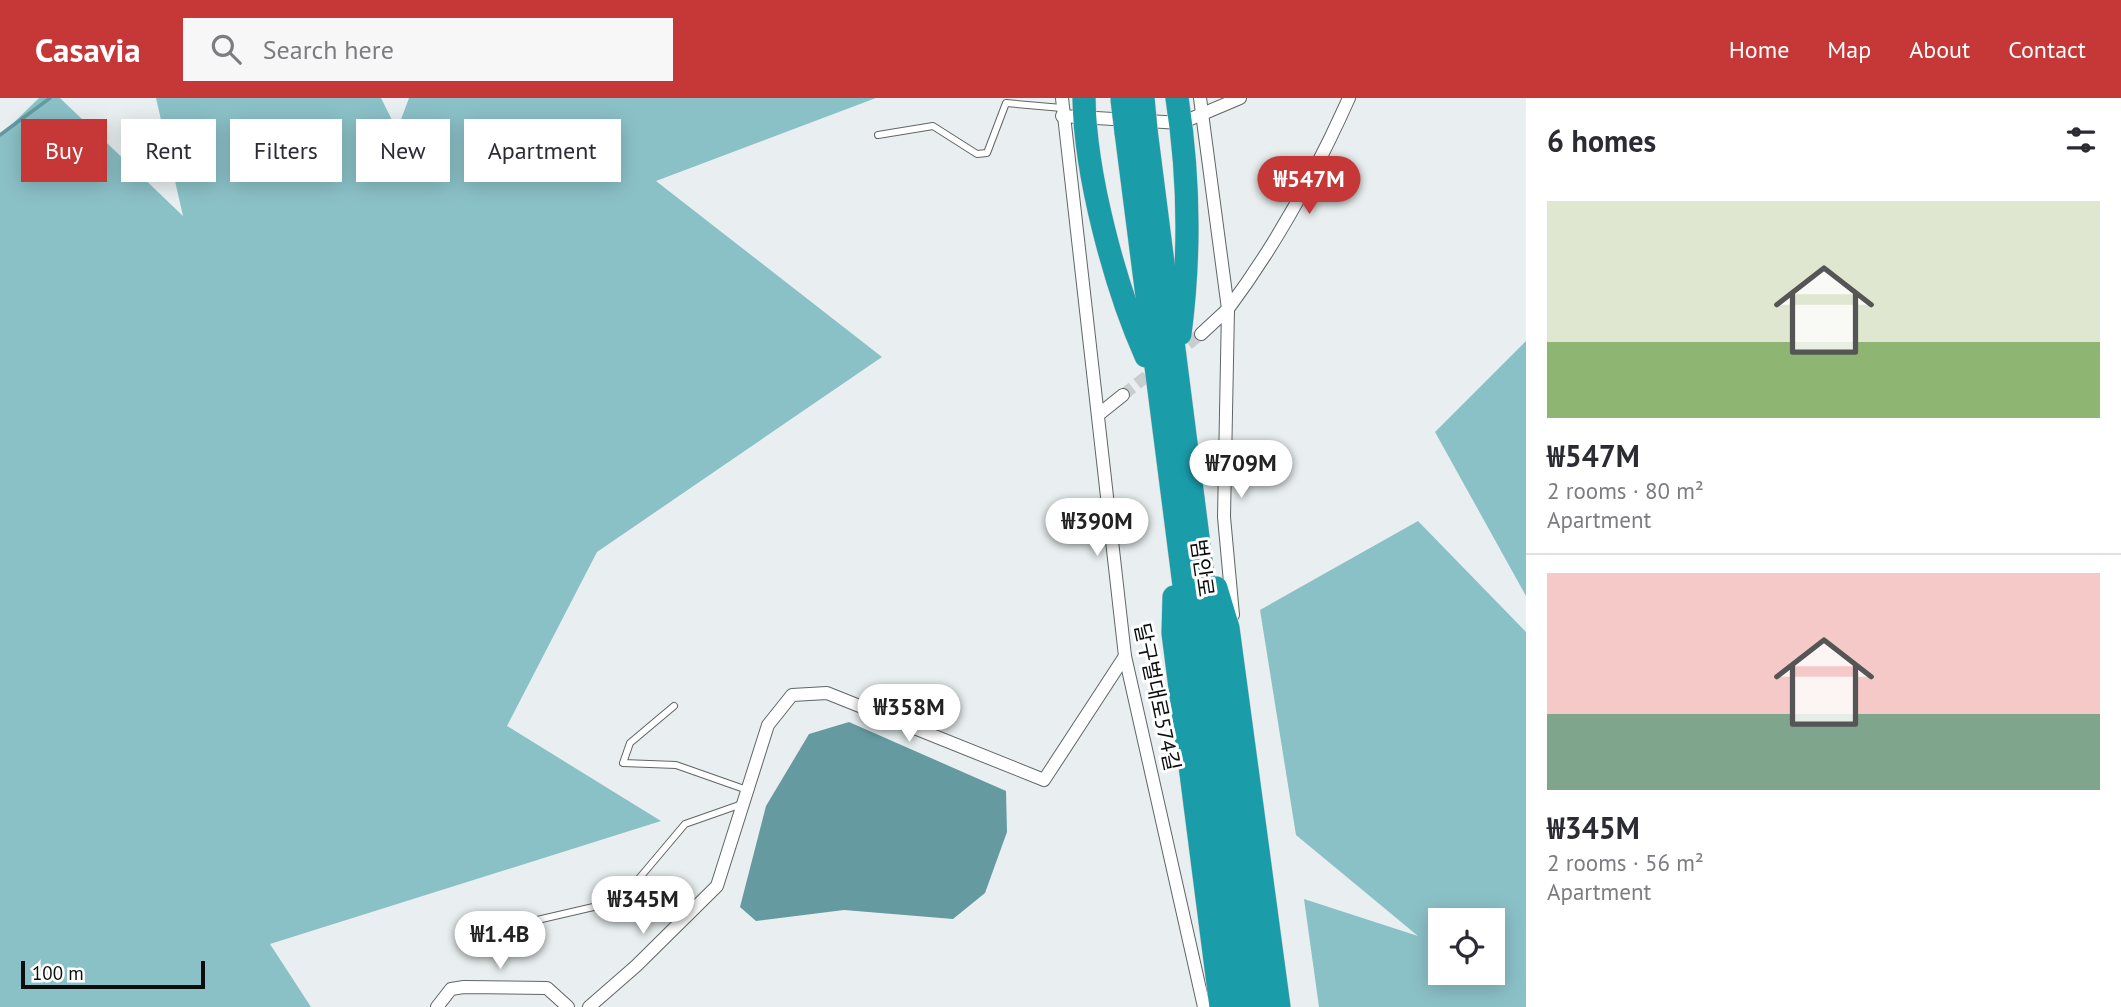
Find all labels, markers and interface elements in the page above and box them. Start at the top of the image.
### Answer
search box [183,18,673,81]
text: Casavia [35,28,141,71]
icon: search [207,30,245,68]
text: Search here [263,33,394,66]
text: Home [1729,34,1789,65]
text: Map [1827,34,1871,65]
text: About [1909,34,1970,65]
text: Contact [2008,34,2086,65]
chip: Buy [21,119,107,182]
chip: Rent [121,119,216,182]
chip: Filters [230,119,342,182]
chip: New [356,119,450,182]
chip: Apartment [464,119,621,182]
text: 6 homes [1547,121,1656,160]
icon: filters [2062,121,2100,159]
pin: ₩547M [1260,156,1358,216]
text: ₩547M [1273,164,1345,193]
icon: home [1761,247,1887,373]
text: ₩547M [1547,436,1640,475]
pin: ₩709M [1192,440,1290,500]
text: ₩709M [1205,448,1277,477]
text: 2 rooms · 80 m² [1547,476,1704,505]
pin: ₩390M [1048,498,1146,558]
text: Apartment [1547,505,1651,534]
text: ₩390M [1061,506,1133,535]
street label: 범안로 [1185,537,1220,599]
icon: home [1761,619,1887,745]
street label: 달구벌대로574길 [1129,621,1186,773]
pin: ₩358M [860,684,958,744]
text: ₩358M [873,692,945,721]
text: ₩345M [1547,808,1640,847]
text: 2 rooms · 56 m² [1547,848,1704,877]
pin: ₩345M [594,876,692,936]
text: Apartment [1547,877,1651,906]
text: ₩345M [607,884,679,913]
map controls [1428,908,1505,985]
button: locate [1428,908,1505,985]
pin: ₩1.4B [451,912,549,971]
text: ₩1.4B [471,919,529,948]
scale bar [21,958,205,990]
text: 100 m [32,961,84,985]

